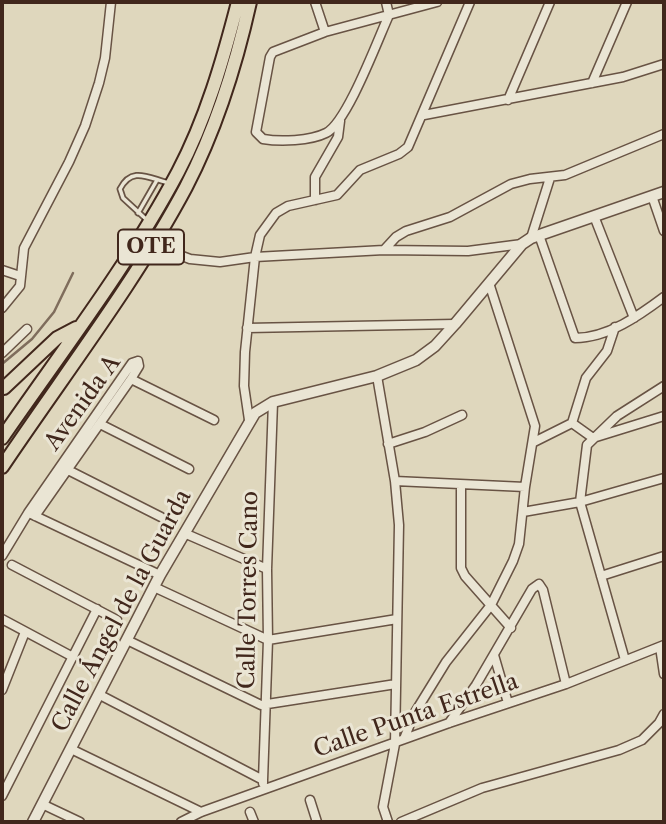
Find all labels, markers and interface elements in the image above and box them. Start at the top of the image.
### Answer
road number: OTE [118,230,184,264]
street label: Avenida A [39,350,127,456]
street label: Calle Ángel de la Guarda [46,485,198,737]
street label: Calle Torres Cano [233,491,265,689]
street label: Calle Punta Estrella [310,668,522,764]

